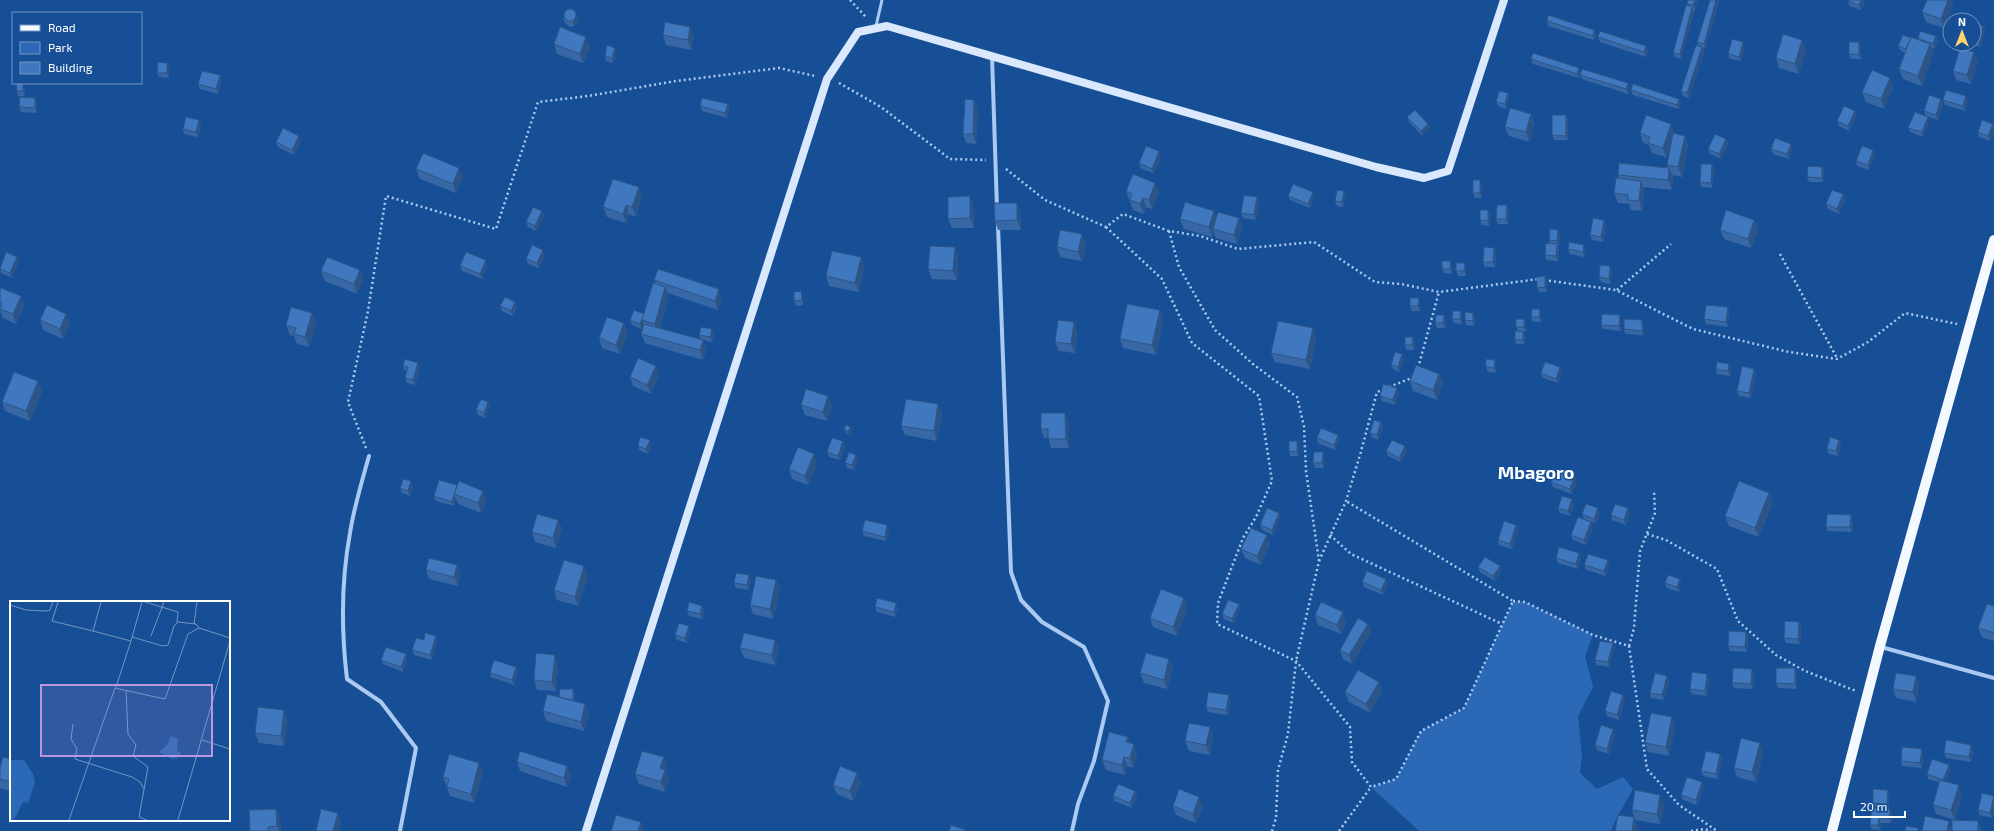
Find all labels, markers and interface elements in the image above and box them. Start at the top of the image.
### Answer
legend [12,12,142,84]
north arrow [1942,12,1982,52]
text: N [1958,15,1966,28]
text: Road [48,20,76,34]
text: Park [48,40,73,54]
text: Building [48,60,93,74]
district label: Mbagoro [1498,461,1574,483]
inset map [10,601,230,821]
scale bar [1854,793,1905,819]
text: 20 m [1860,799,1887,813]

